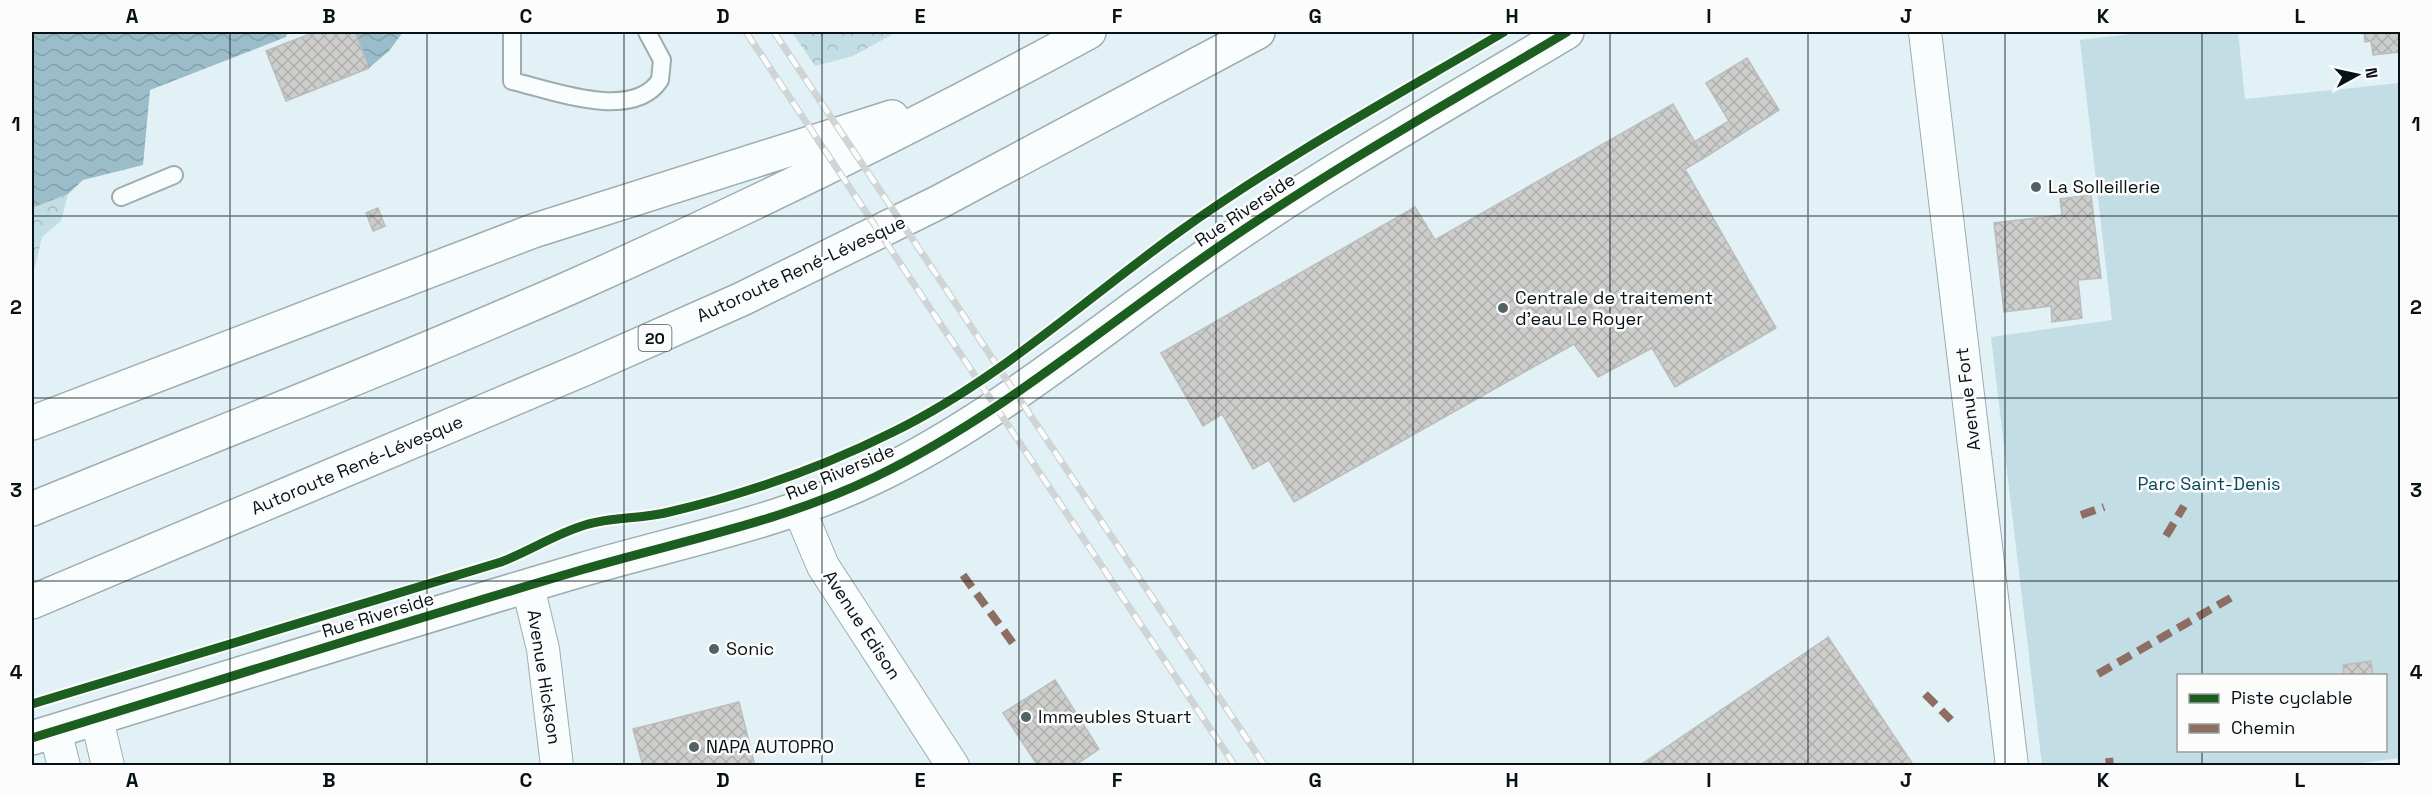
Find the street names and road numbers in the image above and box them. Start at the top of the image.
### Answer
street label: Rue Riverside [1190,168,1299,252]
street label: Autoroute René-Lévesque [693,210,909,327]
road number: 20 [638,325,672,351]
street label: Avenue Fort [1950,346,1985,452]
street label: Autoroute René-Lévesque [247,409,466,520]
street label: Rue Riverside [782,438,898,505]
street label: Avenue Edison [818,566,906,684]
street label: Rue Riverside [319,587,437,643]
street label: Avenue Hickson [522,608,567,746]

